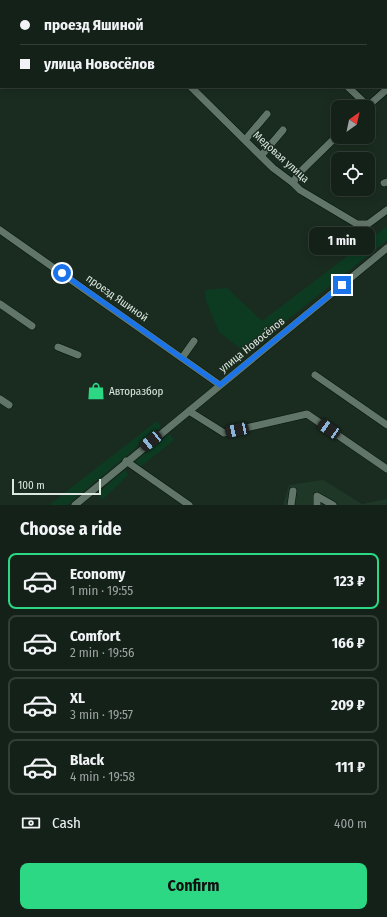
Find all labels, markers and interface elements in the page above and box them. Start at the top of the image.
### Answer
text: проезд Яшиной [44,16,144,34]
text: улица Новосёлов [44,55,155,73]
north arrow [331,100,375,144]
map controls [331,100,375,196]
street label: Медовая улица [250,128,312,186]
button: locate [331,152,375,196]
callout: 1 min [309,227,375,255]
text: 1 min [328,233,356,248]
route start [53,264,71,282]
street label: проезд Яшиной [83,272,151,324]
route end [333,276,351,294]
street label: улица Новосёлов [217,315,287,375]
shop icon: Авторазбор [86,381,106,401]
place label: Авторазбор [109,385,164,398]
car [316,417,342,441]
car [224,422,250,438]
car [138,429,164,453]
scale bar [12,477,101,496]
text: 100 m [18,479,45,492]
text: Choose a ride [20,518,122,540]
icon: car [22,563,58,599]
text: Economy [70,565,125,583]
text: 123 ₽ [333,572,365,590]
text: 1 min · 19:55 [70,583,133,598]
icon: car [22,625,58,661]
text: Comfort [70,627,121,645]
text: 166 ₽ [332,634,365,652]
text: 2 min · 19:56 [70,645,134,660]
icon: car [22,687,58,723]
text: XL [70,689,85,707]
text: 209 ₽ [331,696,365,714]
text: 3 min · 19:57 [70,707,133,722]
icon: car [22,749,58,785]
text: Black [70,751,104,769]
text: 111 ₽ [335,758,365,776]
text: 4 min · 19:58 [70,769,135,784]
icon: cash [20,812,42,834]
text: Cash [52,814,81,832]
text: 400 m [334,816,367,831]
button: Confirm [20,863,367,909]

